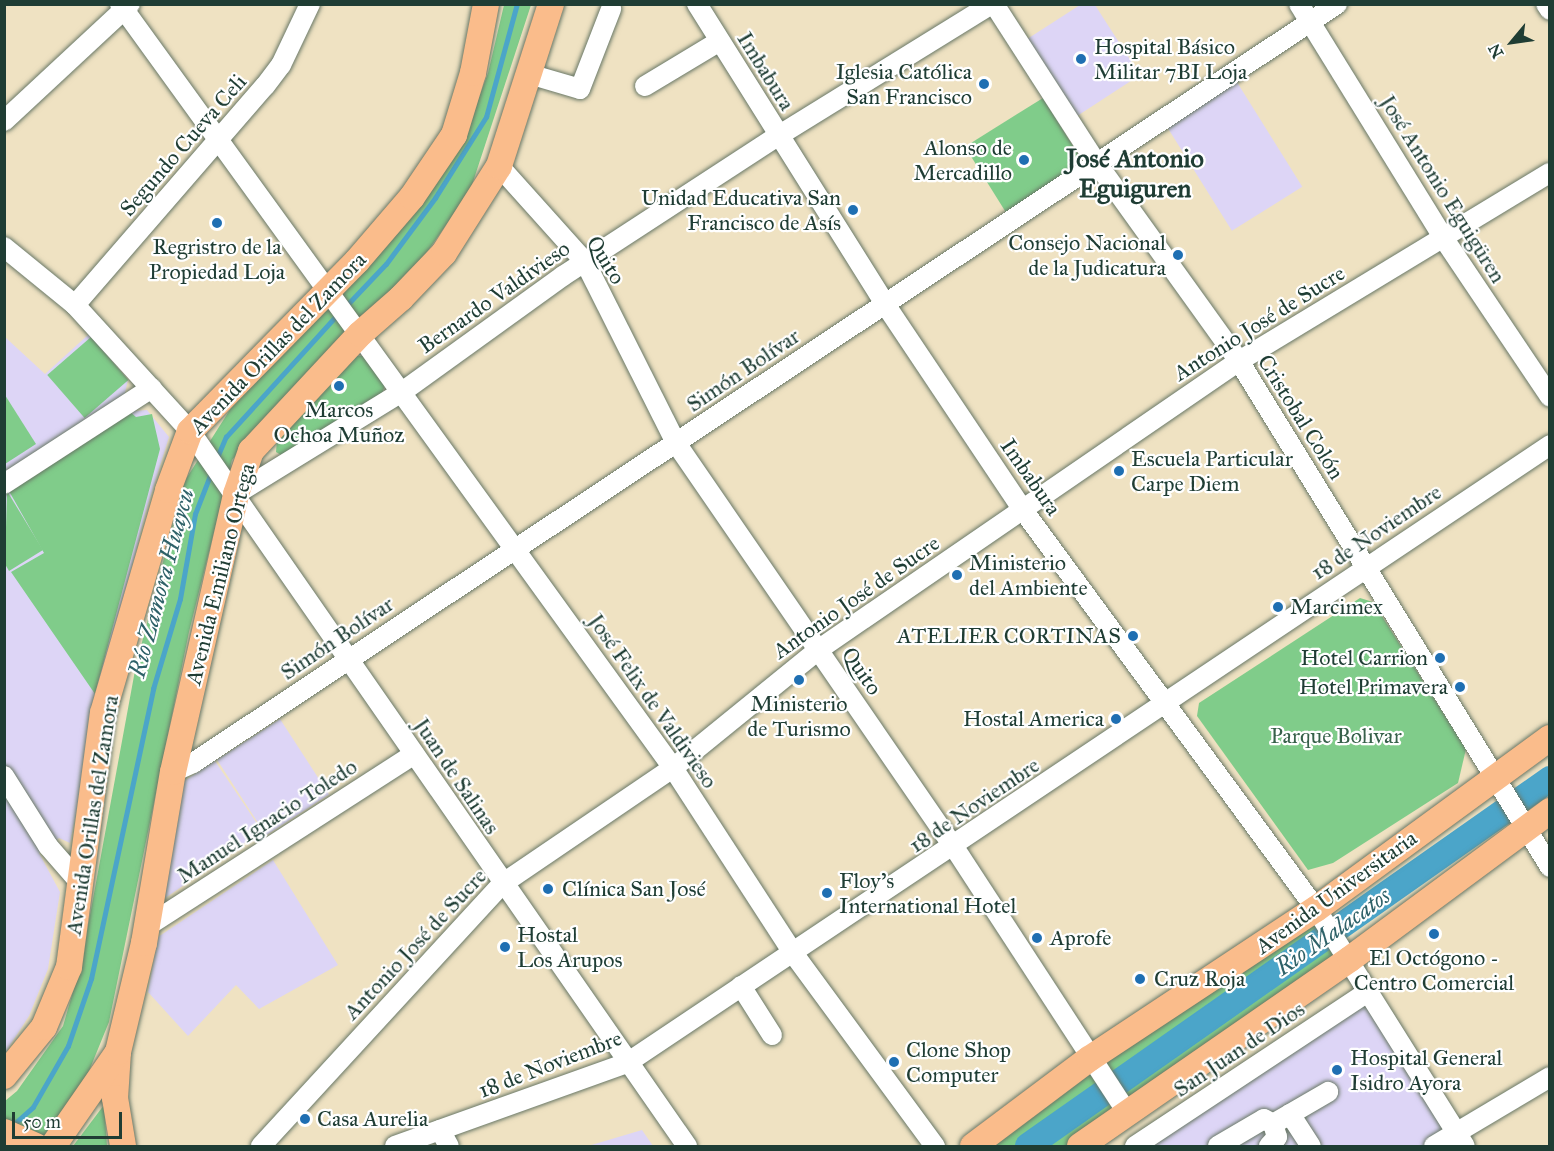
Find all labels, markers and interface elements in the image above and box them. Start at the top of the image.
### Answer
north arrow [1482,12,1542,72]
street label: Imbabura [732,27,800,115]
place label: Hospital Básico Militar 7BI Loja [1094,33,1247,84]
text: N [1484,40,1507,62]
marker: Hospital Básico Militar 7BI Loja [1072,50,1090,68]
place label: Iglesia Católica San Francisco [836,58,972,110]
street label: Segundo Cueva Celi [114,69,252,221]
marker: Iglesia Católica San Francisco [977,77,991,91]
street label: José Antonio Eguigüren [1374,90,1512,288]
place label: Alonso de Mercadillo [913,134,1012,186]
district label: José Antonio Eguiguren [1066,143,1204,204]
marker: Alonso de Mercadillo [1017,153,1031,167]
place label: Unidad Educativa San Francisco de Asís [641,184,841,236]
marker: Unidad Educativa San Francisco de Asís [846,203,860,217]
marker: Regristro de la Propiedad Loja [210,216,224,230]
place label: Consejo Nacional de la Judicatura [1008,229,1166,280]
street label: Quito [581,231,631,289]
place label: Regristro de la Propiedad Loja [149,233,285,284]
street label: Bernardo Valdivieso [413,235,575,359]
street label: Avenida Orillas del Zamora [184,247,372,439]
marker: Consejo Nacional de la Judicatura [1171,248,1185,262]
street label: Antonio José de Sucre [1168,260,1350,386]
street label: Simón Bolívar [682,323,804,417]
street label: Cristobal Colón [1252,350,1350,484]
marker: Marcos Ochoa Muñoz [332,379,346,393]
place label: Marcos Ochoa Muñoz [274,396,404,448]
street label: Imbabura [995,434,1067,520]
place label: Escuela Particular Carpe Diem [1131,445,1293,496]
street label: Avenida Emiliano Ortega [180,461,260,687]
marker: Escuela Particular Carpe Diem [1112,464,1126,478]
street label: 18 de Noviembre [1306,479,1446,585]
water label: Río Zamora Huaycu [123,485,201,681]
street label: Antonio José de Sucre [768,530,944,664]
place label: Ministerio del Ambiente [969,549,1088,600]
marker: Ministerio del Ambiente [950,568,964,582]
street label: Simón Bolívar [276,591,398,685]
place label: Marcimex [1290,594,1383,620]
marker: Marcimex [1271,600,1285,614]
street label: José Felix de Valdivieso [583,609,723,793]
place label: ATELIER CORTINAS [897,623,1121,649]
marker: ATELIER CORTINAS [1126,629,1140,643]
street label: Quito [836,642,888,700]
place label: Hotel Carrion [1300,645,1428,671]
marker: Hotel Carrion [1433,651,1447,665]
marker: Ministerio de Turismo [792,673,806,687]
place label: Hotel Primavera [1299,674,1448,700]
marker: Hotel Primavera [1453,680,1467,694]
place label: Ministerio de Turismo [747,690,851,742]
street label: Avenida Orillas del Zamora [60,693,124,937]
place label: Hostal America [963,706,1104,732]
marker: Hostal America [1109,712,1123,726]
street label: Juan de Salinas [409,713,505,839]
park label: Parque Bolivar [1270,723,1402,749]
street label: 18 de Noviembre [904,752,1044,858]
street label: Manuel Ignacio Toledo [172,753,362,889]
street label: Avenida Universitaria [1250,825,1422,959]
street label: Antonio José de Sucre [338,863,492,1025]
place label: Floy's International Hotel [839,867,1016,918]
place label: Clínica San José [562,876,706,902]
marker: Clínica San José [539,880,557,898]
water label: Rio Malacatos [1270,882,1396,982]
marker: Floy's International Hotel [820,886,834,900]
place label: Hostal Los Arupos [517,921,622,972]
place label: Aprofe [1050,925,1111,951]
marker: El Octógono - Centro Comercial [1427,927,1441,941]
marker: Aprofe [1028,929,1046,947]
marker: Hostal Los Arupos [498,940,512,954]
place label: El Octógono - Centro Comercial [1354,944,1514,996]
place label: Cruz Roja [1154,966,1245,992]
marker: Cruz Roja [1131,970,1149,988]
street label: San Juan de Dios [1169,996,1309,1102]
street label: 18 de Noviembre [475,1025,625,1103]
place label: Clone Shop Computer [906,1036,1011,1088]
place label: Hospital General Isidro Ayora [1350,1044,1503,1096]
marker: Clone Shop Computer [887,1055,901,1069]
marker: Hospital General Isidro Ayora [1328,1061,1346,1079]
scale bar [15,1100,124,1138]
place label: Casa Aurelia [317,1106,428,1132]
text: 50 m [23,1111,61,1133]
marker: Casa Aurelia [298,1112,312,1126]

